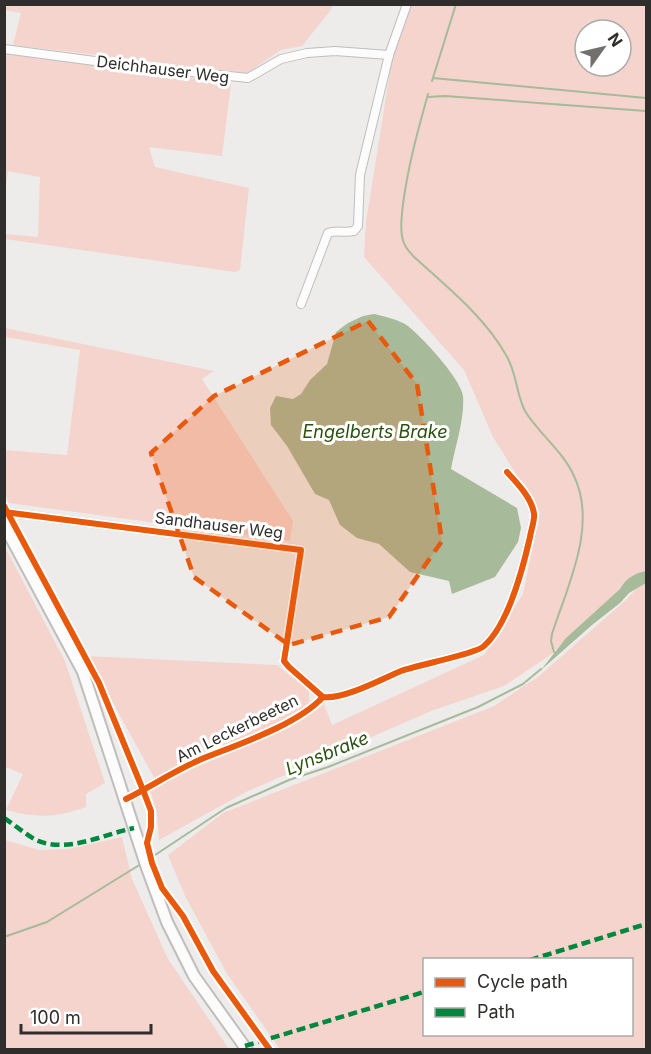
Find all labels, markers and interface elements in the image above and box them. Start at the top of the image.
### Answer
north arrow [573,18,633,78]
text: N [604,29,627,50]
street label: Deichhauser Weg [95,51,231,87]
water label: Engelberts Brake [302,421,448,442]
street label: Sandhauser Weg [154,507,284,543]
street label: Am Leckerbeeten [173,690,301,766]
water label: Lynsbrake [282,727,372,779]
legend [423,958,633,1036]
text: Cycle path [477,971,568,992]
scale bar [21,997,152,1035]
text: Path [477,1001,515,1022]
text: 100 m [30,1007,81,1028]

